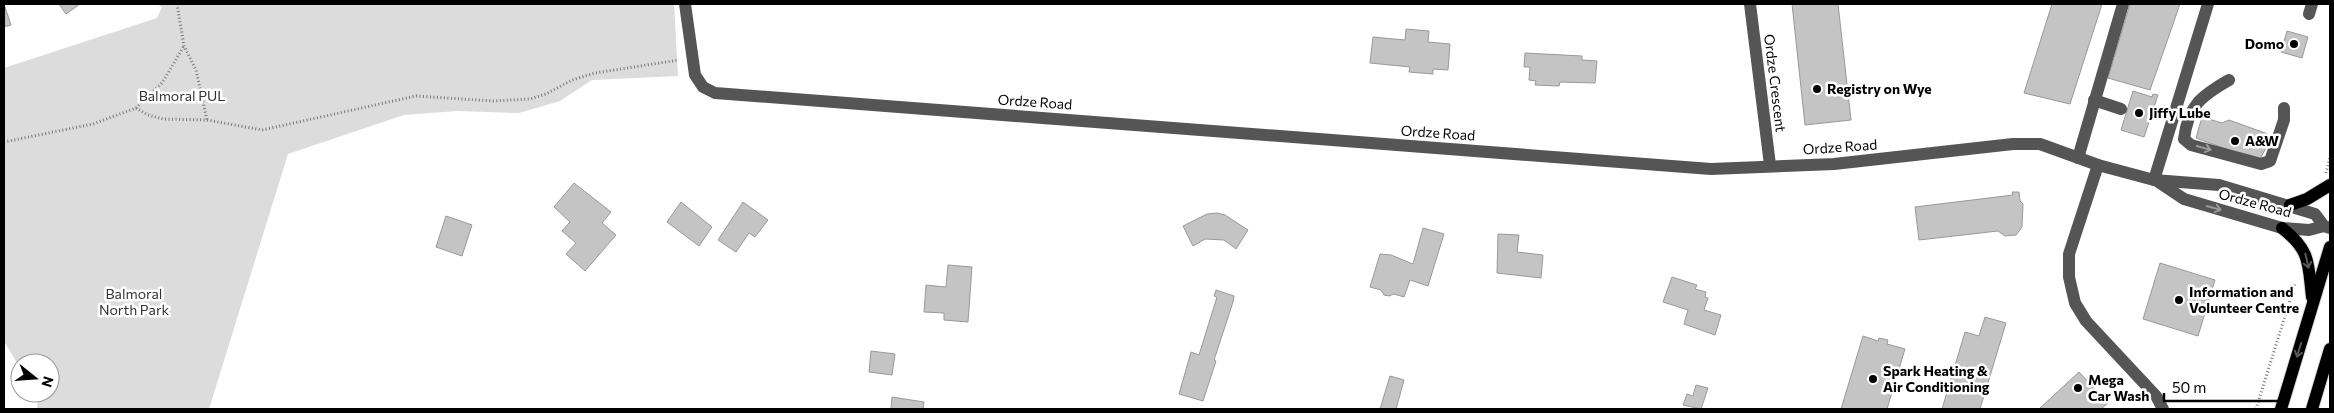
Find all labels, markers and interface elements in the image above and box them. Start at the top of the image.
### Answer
street label: Ordze Crescent [1761,33,1790,133]
place label: Domo [2245,35,2284,52]
marker: Domo [2288,38,2300,50]
place label: Registry on Wye [1827,80,1932,97]
marker: Registry on Wye [1811,83,1823,95]
park label: Balmoral PUL [139,87,225,104]
street label: Ordze Road [997,90,1073,113]
place label: Jiffy Lube [2149,104,2211,121]
marker: Jiffy Lube [2133,107,2145,119]
street label: Ordze Road [1400,121,1476,144]
place label: A&W [2245,132,2279,149]
street label: Ordze Road [1802,135,1878,158]
marker: A&W [2229,135,2241,147]
one-way arrow [2195,144,2211,154]
street label: Ordze Road [2217,185,2293,220]
one-way arrow [2205,203,2221,213]
one-way arrow [2303,253,2312,269]
place label: Information and Volunteer Centre [2189,283,2299,316]
park label: Balmoral North Park [99,285,170,318]
marker: Information and Volunteer Centre [2173,294,2185,306]
one-way arrow [2293,342,2303,358]
north arrow [10,353,60,403]
place label: Spark Heating & Air Conditioning [1883,362,1990,395]
scale bar [2164,370,2285,402]
place label: Mega Car Wash [2088,371,2149,404]
marker: Spark Heating & Air Conditioning [1867,373,1879,385]
text: N [38,374,58,389]
text: 50 m [2172,378,2206,396]
marker: Mega Car Wash [2072,382,2084,394]

